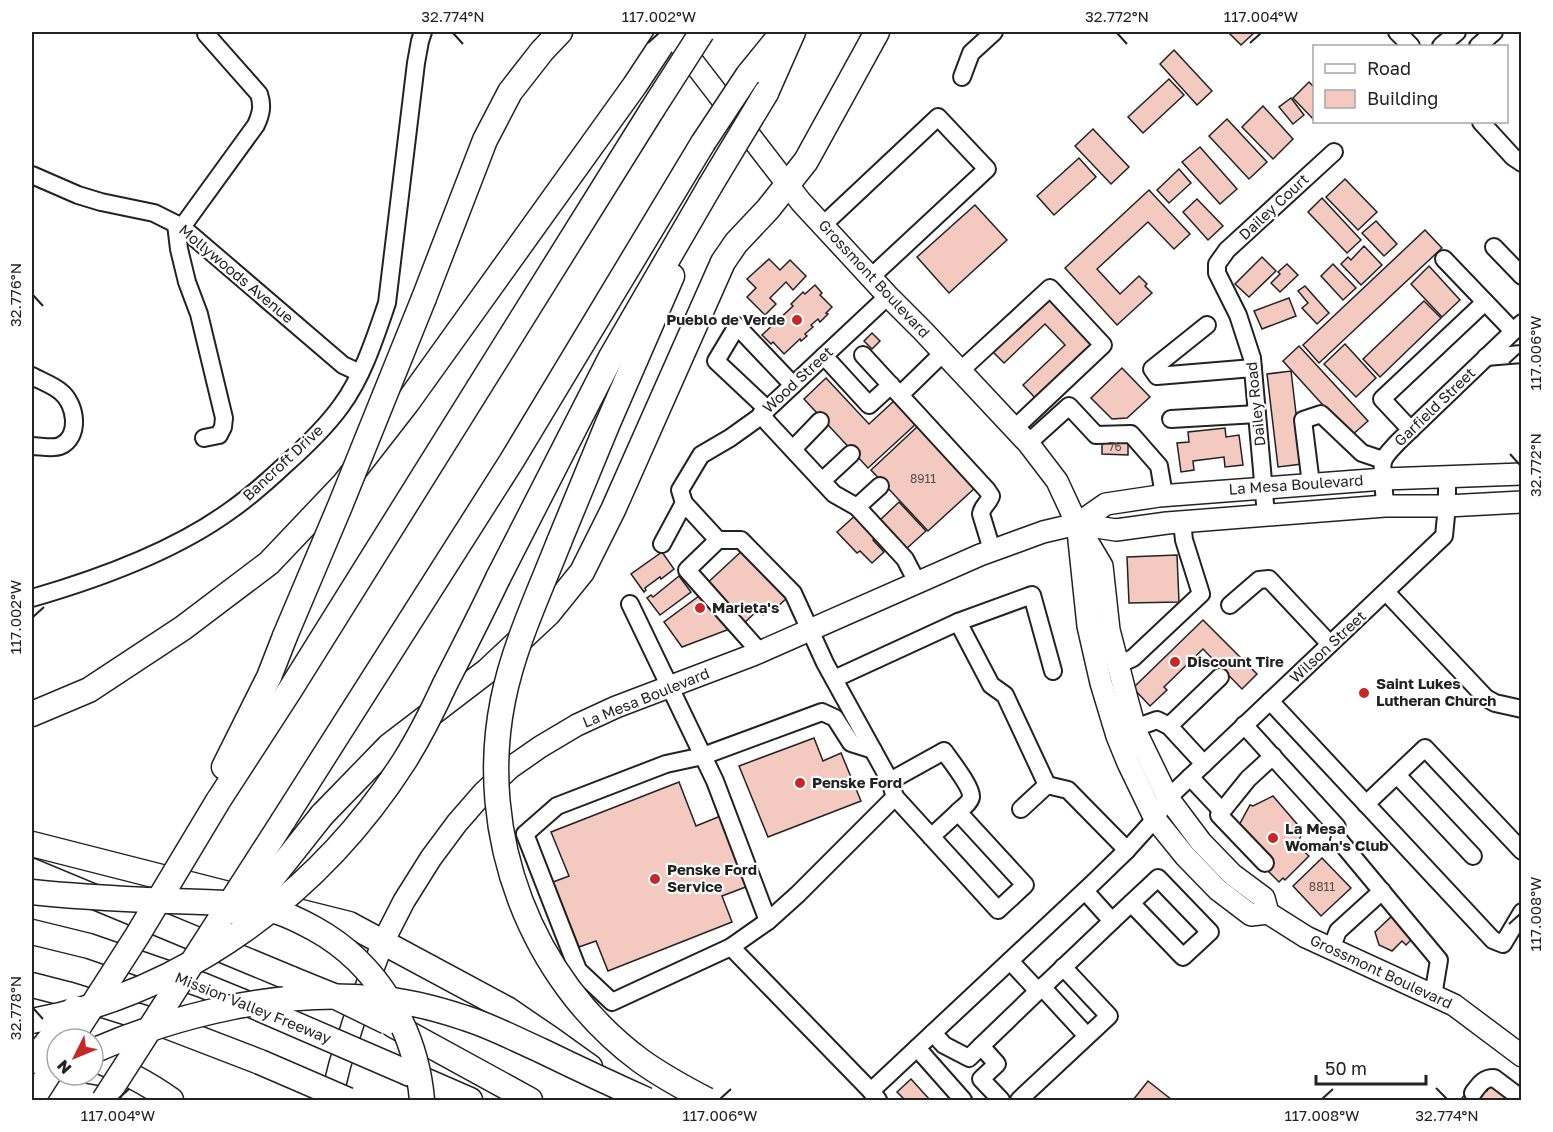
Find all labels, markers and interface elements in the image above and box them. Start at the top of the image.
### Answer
text: 32.774°N [421,7,485,25]
text: 117.002°W [622,7,696,25]
text: 32.772°N [1085,7,1149,25]
text: 117.004°W [1224,7,1298,25]
legend [1313,45,1508,123]
text: Road [1367,57,1411,79]
text: Building [1367,87,1438,109]
street label: Dailey Court [1235,169,1312,243]
street label: Grossmont Boulevard [815,216,934,341]
street label: Mollywoods Avenue [176,220,298,327]
text: 32.776°N [6,263,24,327]
place label: Pueblo de Verde [666,310,785,328]
marker: Pueblo de Verde [790,313,804,327]
text: 117.006°W [1526,316,1544,390]
street label: Wood Street [759,342,836,416]
street label: Dailey Road [1242,361,1268,447]
street label: Garfield Street [1390,363,1478,449]
street label: Bancroft Drive [239,420,326,504]
text: 32.772°N [1526,433,1544,497]
house number: 76 [1108,439,1122,454]
street label: La Mesa Boulevard [1228,470,1364,498]
house number: 8911 [910,471,936,486]
text: 117.002°W [6,580,24,654]
place label: Marieta's [712,598,779,616]
marker: Marieta's [693,601,707,615]
street label: Wilson Street [1286,606,1369,686]
place label: Discount Tire [1187,652,1284,670]
marker: Discount Tire [1168,655,1182,669]
street label: La Mesa Boulevard [580,663,712,731]
place label: Saint Lukes Lutheran Church [1376,674,1496,709]
marker: Saint Lukes Lutheran Church [1357,686,1371,700]
place label: Penske Ford [812,773,902,791]
marker: Penske Ford [793,776,807,790]
place label: La Mesa Woman's Club [1285,819,1389,854]
marker: La Mesa Woman's Club [1266,831,1280,845]
place label: Penske Ford Service [667,860,757,895]
marker: Penske Ford Service [648,872,662,886]
text: 117.008°W [1526,876,1544,952]
house number: 8811 [1309,879,1335,894]
street label: Grossmont Boulevard [1307,930,1455,1012]
street label: Mission Valley Freeway [173,967,335,1047]
text: 32.778°N [6,976,24,1040]
north arrow [45,1027,105,1087]
scale bar [1316,1048,1426,1086]
text: N [53,1056,75,1079]
text: 50 m [1325,1057,1367,1079]
text: 117.004°W [81,1106,155,1124]
text: 117.006°W [683,1106,757,1124]
text: 117.008°W [1284,1106,1360,1124]
text: 32.774°N [1415,1106,1479,1124]

